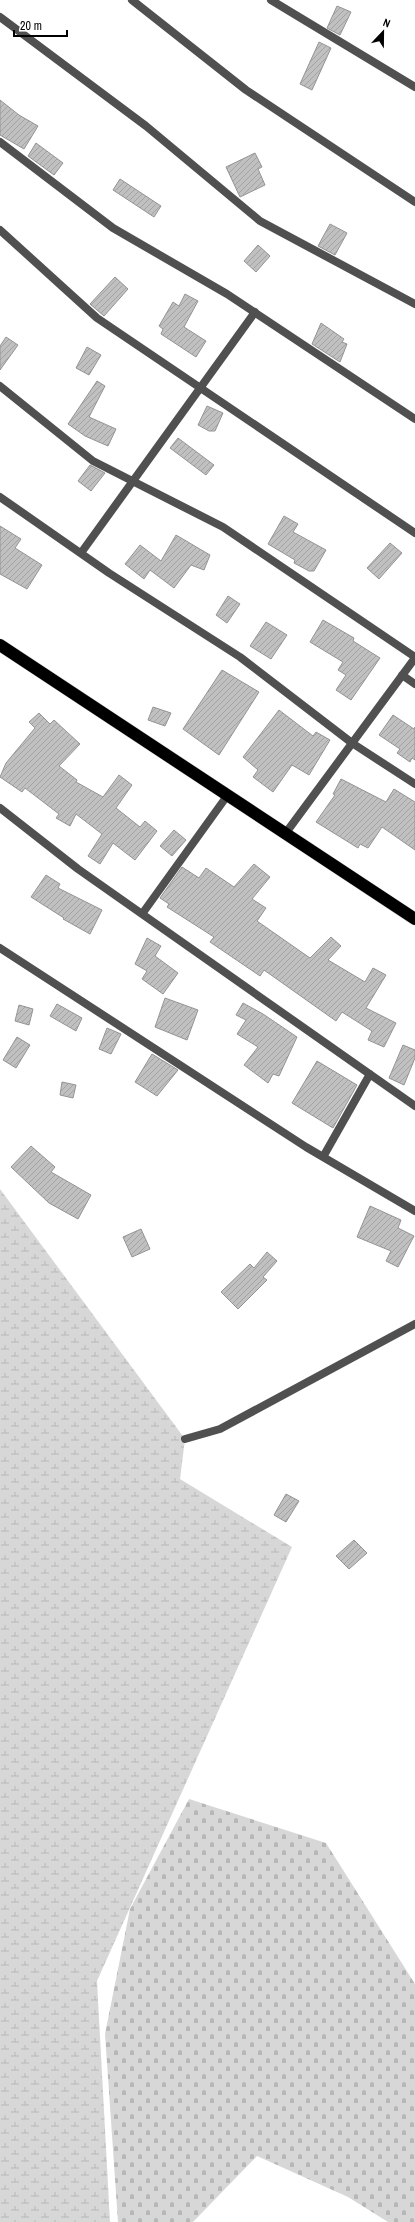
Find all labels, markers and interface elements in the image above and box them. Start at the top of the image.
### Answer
scale bar [14,12,67,38]
north arrow [363,12,403,52]
text: N [381,15,392,30]
text: 20 m [20,18,42,34]

